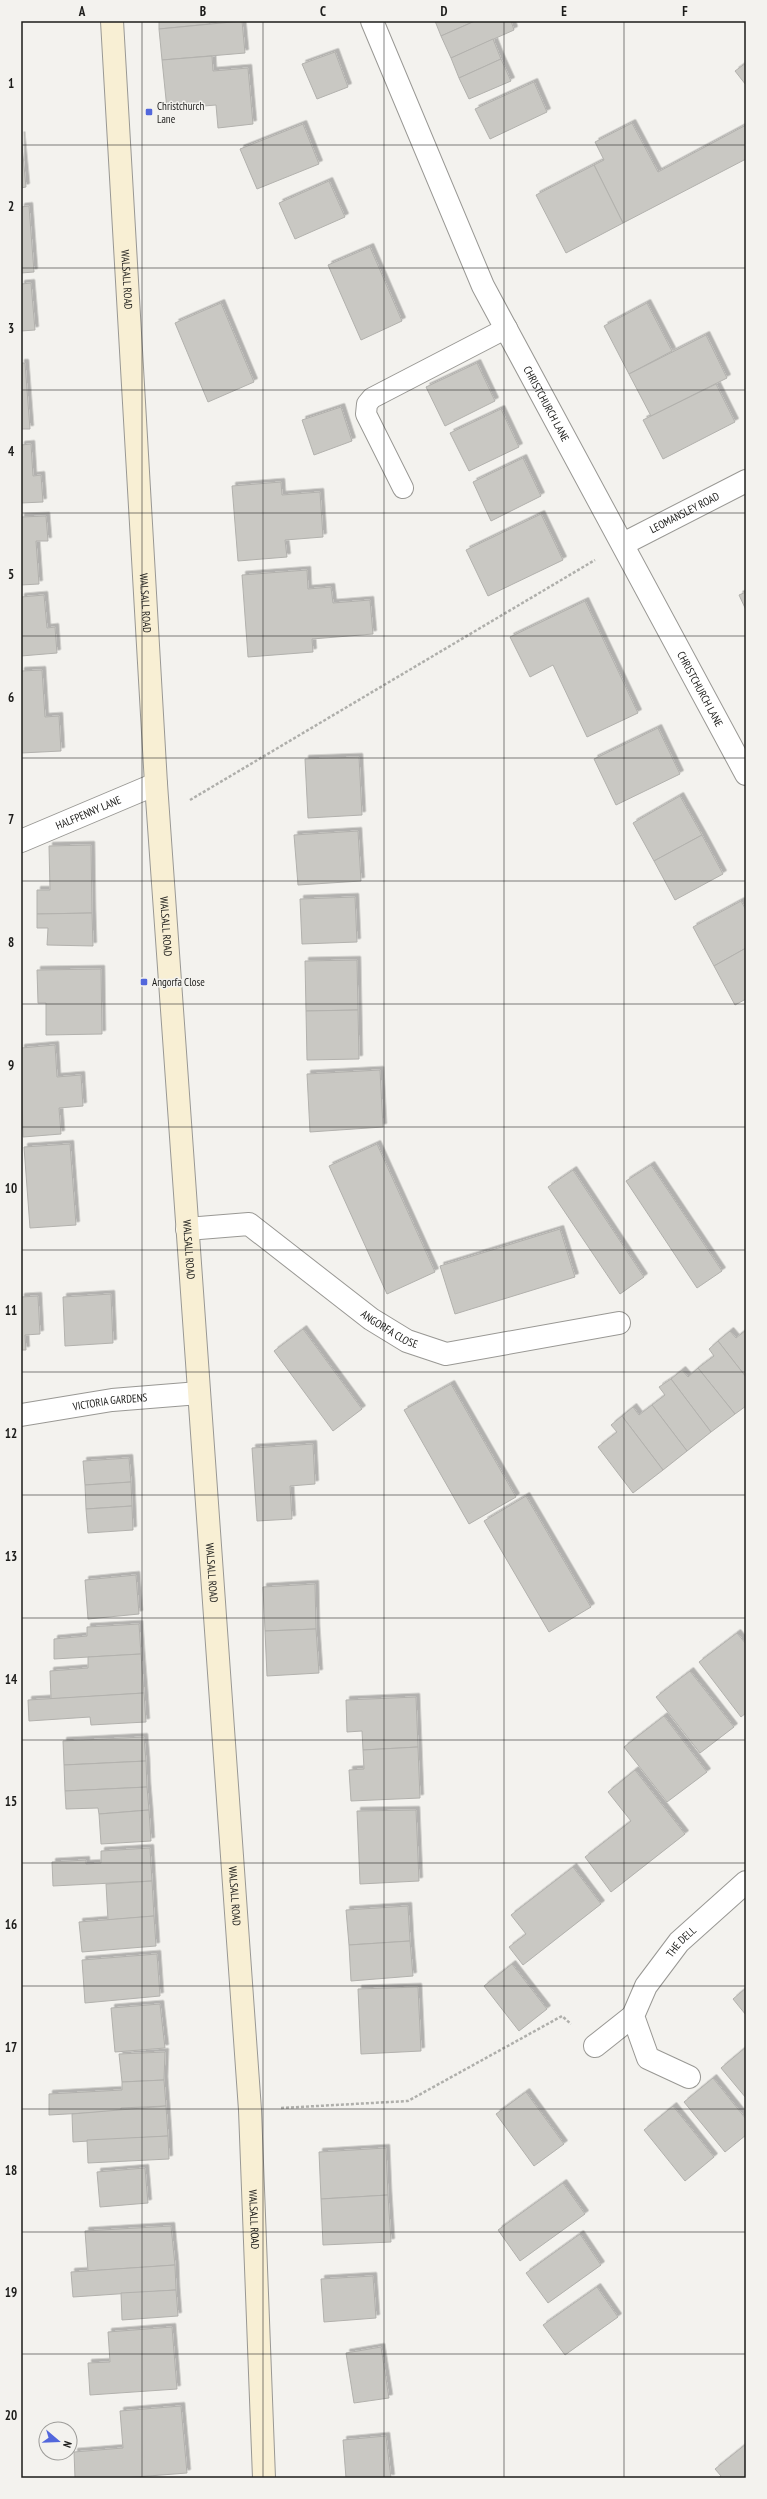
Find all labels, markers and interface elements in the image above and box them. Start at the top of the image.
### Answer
text: A [78,3,86,20]
text: B [200,3,206,20]
text: C [320,3,326,20]
text: D [441,3,448,20]
text: E [561,3,567,20]
text: F [682,3,688,20]
text: 1 [8,75,14,92]
place label: Christchurch Lane [157,99,204,126]
marker: Christchurch Lane [144,107,154,117]
text: 2 [8,198,14,215]
street label: WALSALL ROAD [118,249,136,310]
text: 3 [8,320,14,337]
street label: CHRISTCHURCH LANE [520,364,573,444]
text: 4 [8,443,15,460]
street label: LEOMANSLEY ROAD [647,489,722,536]
text: 5 [8,566,14,583]
street label: WALSALL ROAD [137,573,154,633]
street label: CHRISTCHURCH LANE [674,649,726,729]
text: 6 [8,689,14,706]
street label: HALFPENNY LANE [54,793,123,833]
text: 7 [8,811,14,828]
street label: WALSALL ROAD [157,896,175,957]
text: 8 [8,934,14,951]
place label: Angorfa Close [152,975,205,989]
marker: Angorfa Close [139,977,149,987]
text: 9 [8,1057,14,1074]
text: 10 [5,1180,17,1197]
street label: WALSALL ROAD [180,1219,198,1280]
text: 11 [5,1302,17,1319]
street label: ANGORFA CLOSE [358,1307,420,1351]
street label: VICTORIA GARDENS [71,1390,148,1414]
text: 12 [5,1425,17,1442]
street label: WALSALL ROAD [203,1542,221,1603]
text: 13 [5,1548,17,1565]
text: 14 [5,1671,18,1688]
text: 15 [5,1793,17,1810]
street label: WALSALL ROAD [226,1866,244,1926]
text: 16 [5,1916,17,1933]
street label: THE DELL [663,1923,699,1960]
text: 17 [5,2039,17,2056]
text: 18 [5,2162,17,2179]
street label: WALSALL ROAD [246,2189,262,2250]
text: 19 [5,2284,17,2301]
text: 20 [5,2407,17,2424]
north arrow [38,2421,78,2461]
text: N [60,2439,75,2449]

